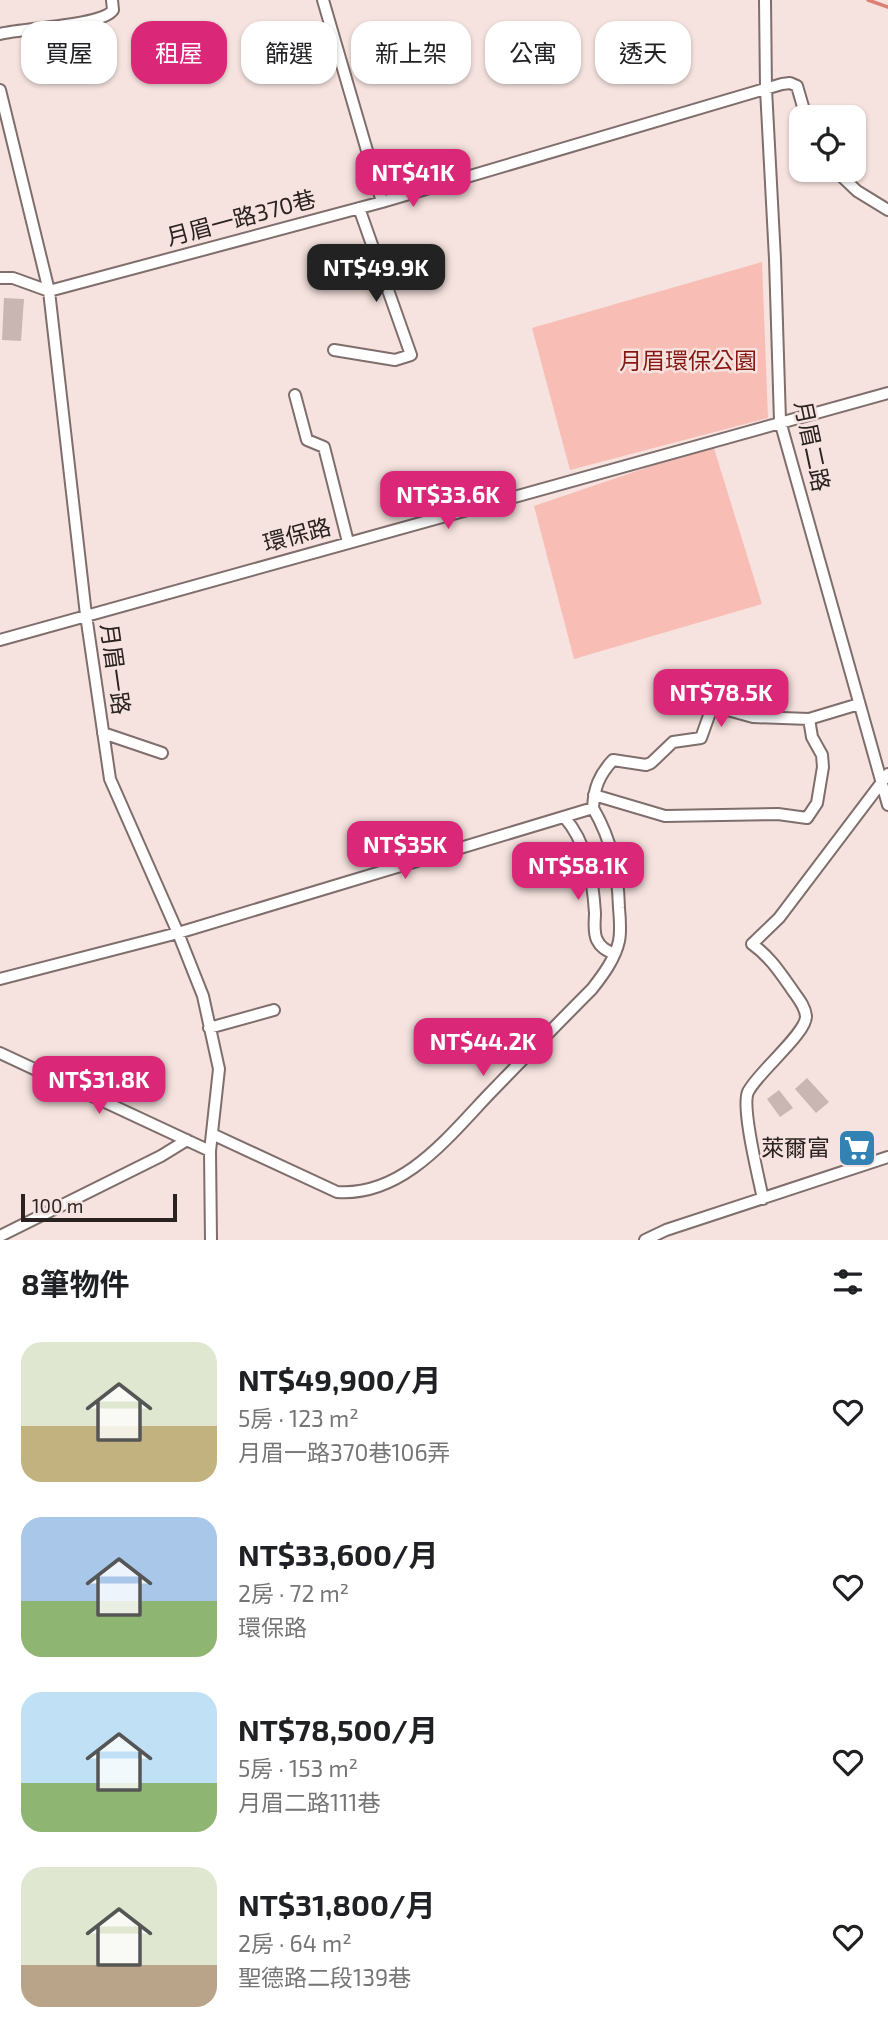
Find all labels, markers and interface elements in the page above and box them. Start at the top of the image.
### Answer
chip: 買屋 [21,21,117,84]
chip: 租屋 [131,21,227,84]
chip: 篩選 [241,21,337,84]
chip: 新上架 [351,21,471,84]
chip: 公寓 [485,21,581,84]
chip: 透天 [595,21,691,84]
map controls [789,105,866,182]
button: locate [789,105,866,182]
pin: NT$41K [356,150,470,209]
text: NT$41K [372,158,454,186]
street label: 月眉一路370巷 [163,184,318,250]
pin: NT$49.9K [304,244,448,304]
text: NT$49.9K [323,253,429,281]
park label: 月眉環保公園 [619,346,757,374]
street label: 月眉二路 [790,398,836,494]
pin: NT$33.6K [376,472,520,531]
text: NT$33.6K [396,480,500,508]
street label: 環保路 [260,512,334,556]
street label: 月眉一路 [96,621,136,716]
pin: NT$78.5K [649,670,793,729]
text: NT$78.5K [669,678,773,706]
pin: NT$35K [348,822,462,881]
text: NT$35K [363,830,447,858]
pin: NT$58.1K [506,842,650,902]
text: NT$58.1K [528,851,628,879]
pin: NT$44.2K [411,1018,555,1078]
text: NT$44.2K [430,1027,536,1055]
pin: NT$31.8K [27,1056,171,1116]
text: NT$31.8K [48,1065,150,1093]
supermarket icon: 萊爾富 [836,1127,878,1169]
place label: 萊爾富 [761,1133,830,1161]
scale bar [21,1191,177,1223]
text: 100 m [32,1194,83,1217]
icon: filters [829,1263,867,1301]
text: 8筆物件 [21,1265,130,1301]
text: NT$49,900/月 [238,1361,441,1397]
icon: home [77,1370,161,1454]
icon: heart [829,1393,867,1431]
text: 5房 · 123 m² [238,1404,359,1432]
text: 月眉一路370巷106弄 [238,1438,451,1466]
text: NT$33,600/月 [238,1536,439,1572]
icon: home [77,1545,161,1629]
icon: heart [829,1568,867,1606]
text: 2房 · 72 m² [238,1579,349,1607]
text: 環保路 [238,1613,307,1641]
text: NT$78,500/月 [238,1711,438,1747]
icon: home [77,1720,161,1804]
icon: heart [829,1743,867,1781]
text: 5房 · 153 m² [238,1754,358,1782]
text: 月眉二路111巷 [238,1788,380,1816]
text: NT$31,800/月 [238,1886,436,1922]
icon: home [77,1895,161,1979]
icon: heart [829,1918,867,1956]
text: 2房 · 64 m² [238,1929,352,1957]
text: 聖德路二段139巷 [238,1963,411,1991]

